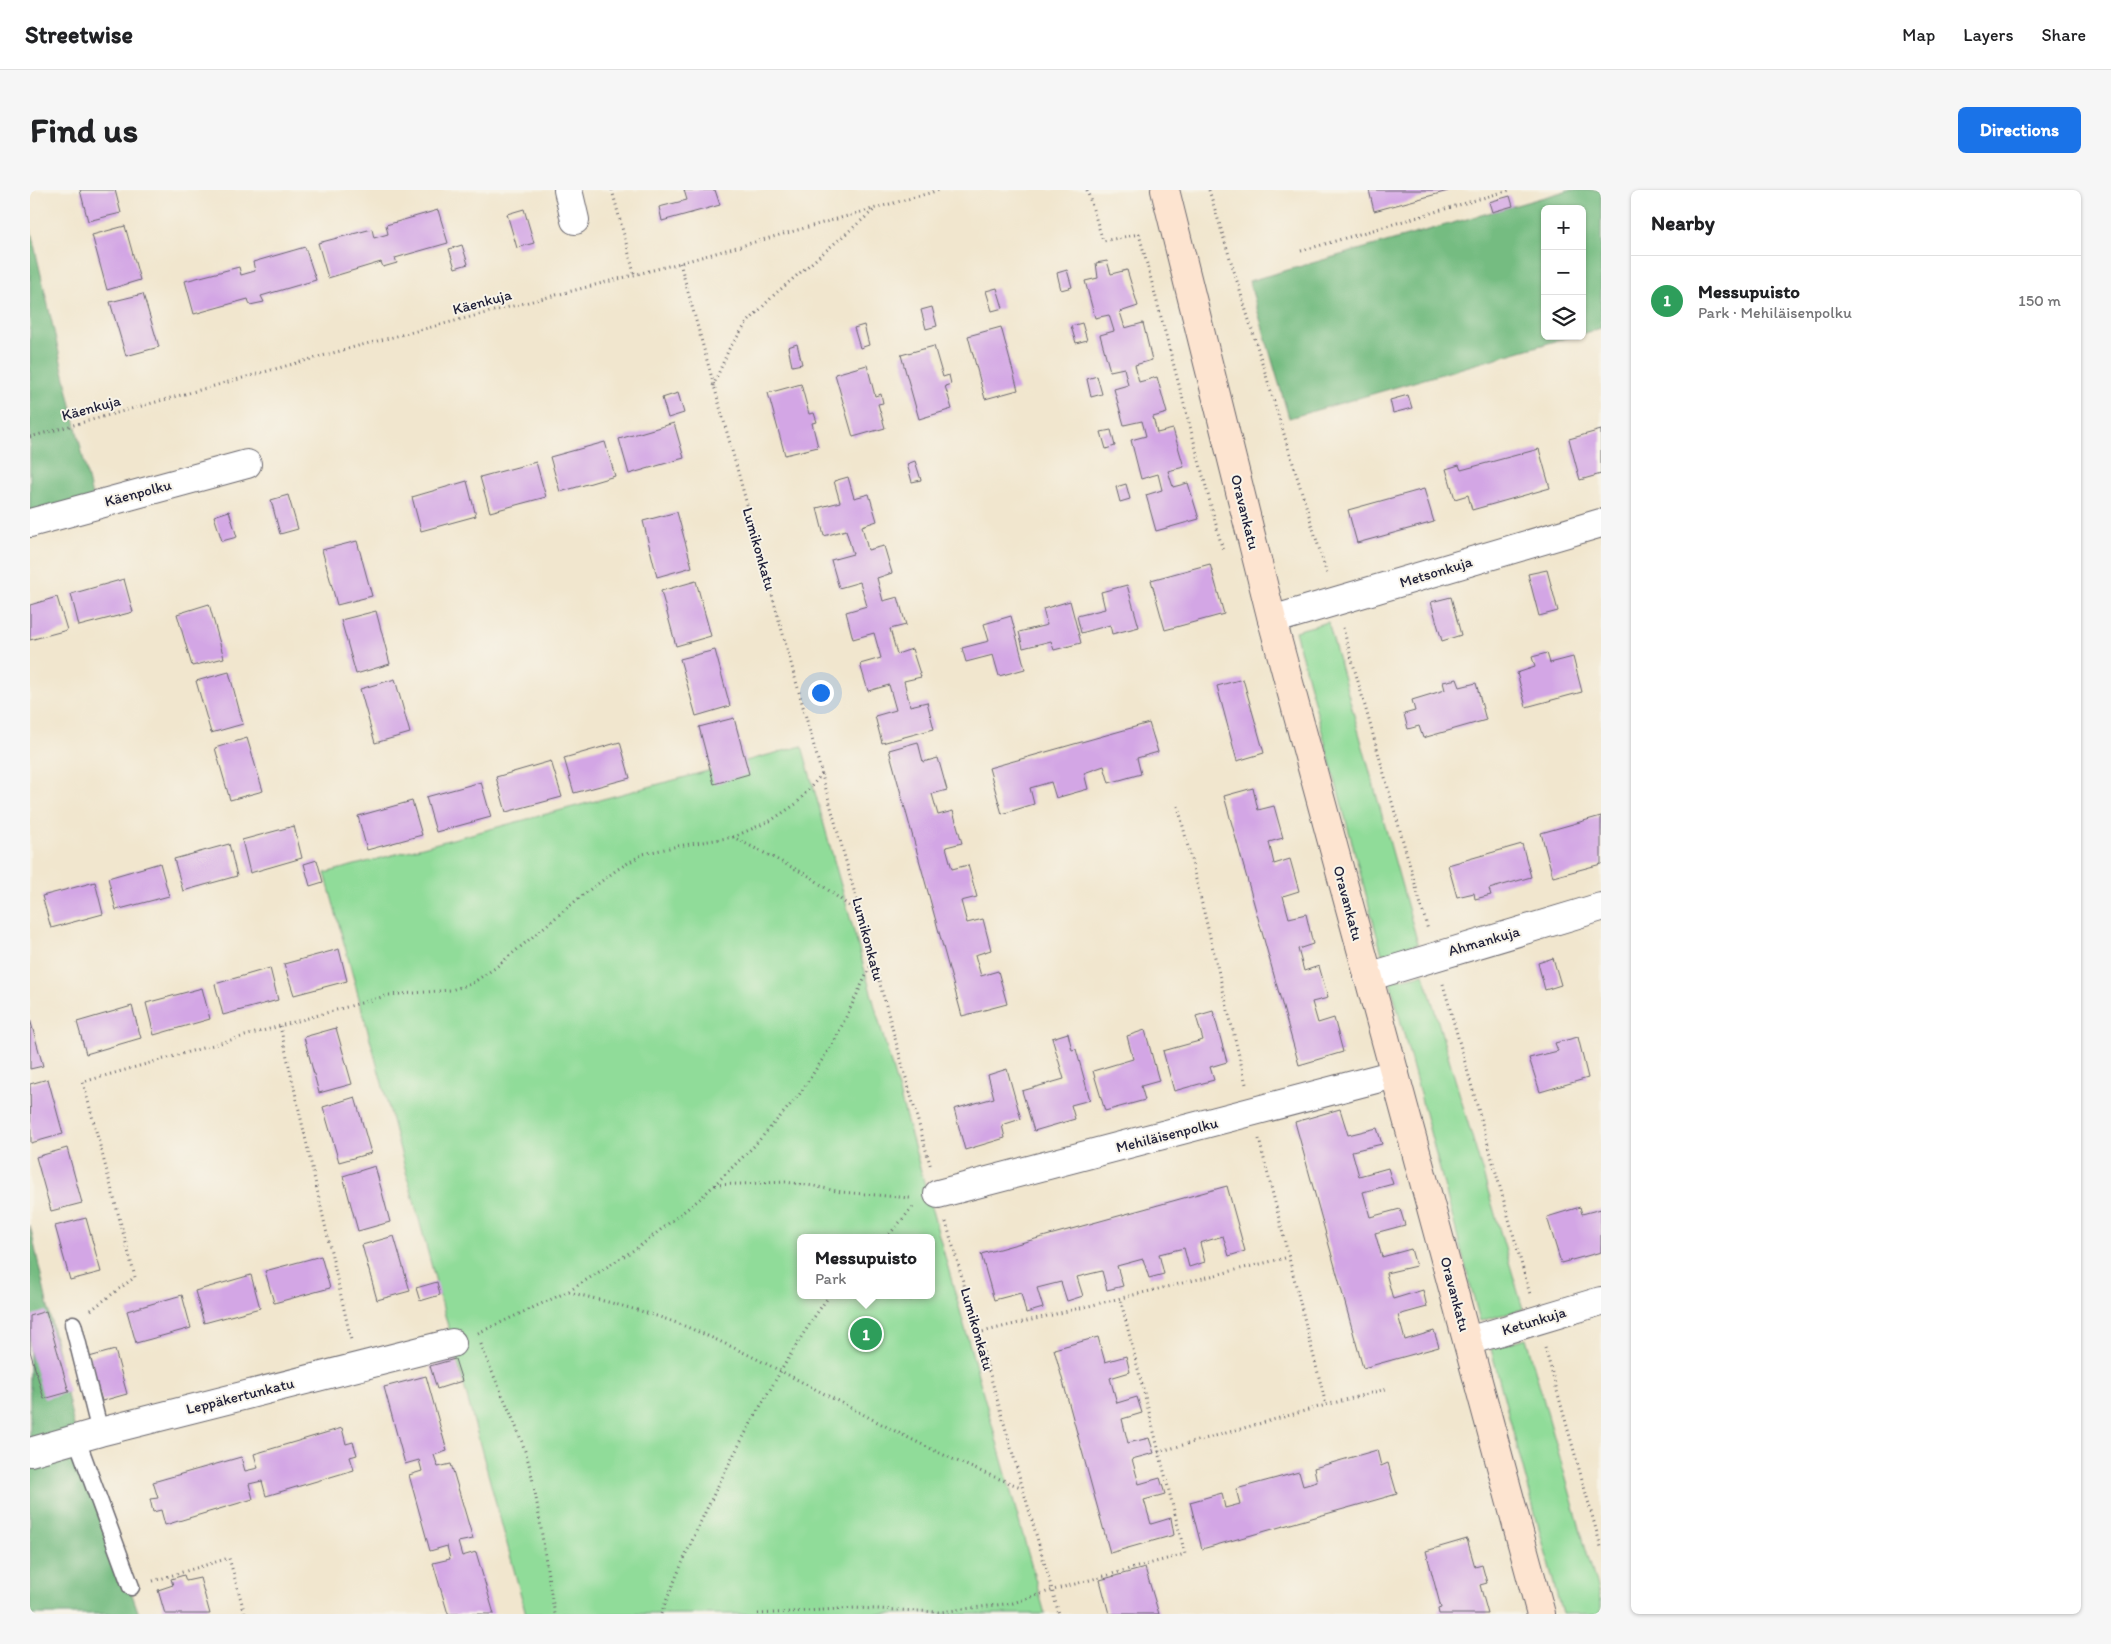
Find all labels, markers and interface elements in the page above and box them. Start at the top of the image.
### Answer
text: Streetwise [25,20,133,49]
text: Map [1902,24,1935,46]
text: Layers [1963,24,2013,46]
text: Share [2041,24,2086,46]
button: Directions [1958,107,2081,153]
text: Find us [30,109,138,151]
map controls [1541,205,1586,340]
button: + [1541,205,1586,250]
text: Nearby [1651,210,1715,235]
button: − [1541,250,1586,295]
text: Messupuisto [1698,280,1800,303]
street label: Käenkuja [451,285,514,319]
text: 1 [1663,291,1671,310]
text: 150 m [2018,291,2061,310]
button: layers [1541,295,1586,340]
text: Park · Mehiläisenpolku [1698,303,1852,322]
street label: Käenkuja [60,391,123,425]
street label: Oravankatu [1227,473,1263,551]
street label: Käenpolku [103,475,174,511]
street label: Lumikonkatu [739,506,779,592]
street label: Metsonkuja [1397,552,1475,592]
your location [808,680,834,706]
street label: Oravankatu [1329,864,1367,942]
street label: Lumikonkatu [848,895,888,983]
street label: Ahmankuja [1446,922,1522,960]
street label: Mehiläisenpolku [1114,1113,1220,1156]
popup [797,1234,935,1299]
text: Messupuisto [815,1246,917,1269]
street label: Oravankatu [1436,1255,1474,1333]
text: Park [815,1269,846,1288]
street label: Lumikonkatu [957,1286,997,1372]
street label: Ketunkuja [1500,1303,1568,1339]
pin: 1 [850,1315,882,1353]
street label: Leppäkertunkatu [184,1374,296,1418]

